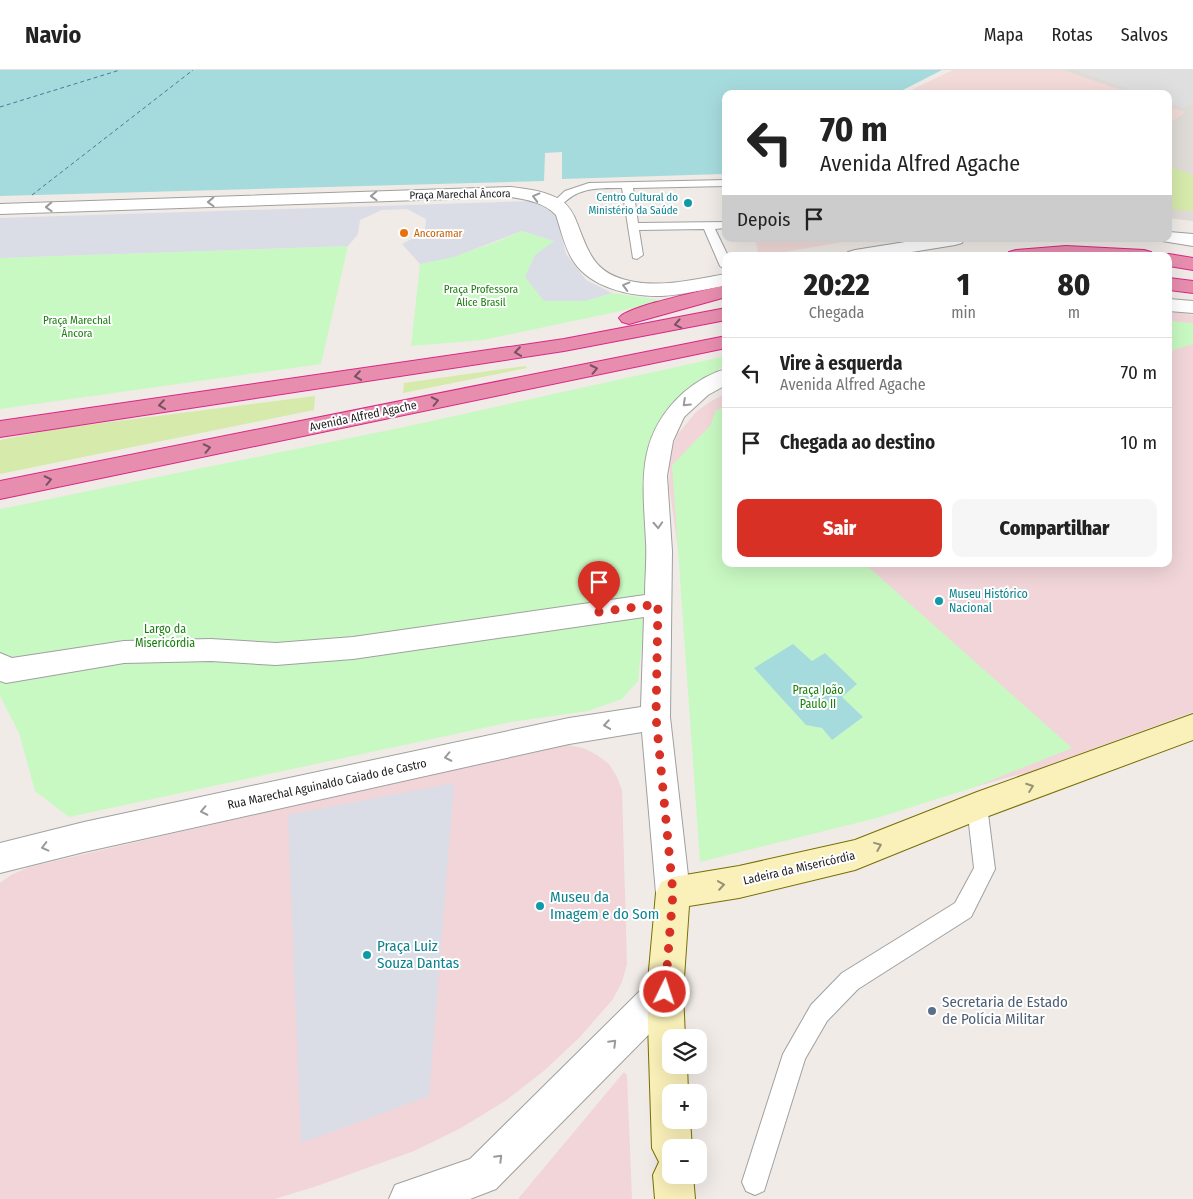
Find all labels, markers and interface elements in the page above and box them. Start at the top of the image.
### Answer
text: Navio [25,21,81,49]
text: Mapa [984,24,1024,46]
text: Rotas [1052,24,1093,46]
text: Salvos [1121,24,1168,46]
text: 70 m [820,108,888,150]
icon: left [737,110,802,175]
text: Avenida Alfred Agache [820,150,1020,177]
street label: Praça Marechal Âncora [409,187,511,202]
one-way arrow [370,191,378,202]
place label: Centro Cultural do Ministério da Saúde [588,191,678,217]
one-way arrow [532,192,540,202]
one-way arrow [207,196,215,207]
marker: Centro Cultural do Ministério da Saúde [682,197,694,209]
one-way arrow [45,202,52,212]
icon: arrive [800,205,828,233]
text: Depois [737,208,790,231]
marker: Ancoramar [398,227,410,239]
place label: Ancoramar [414,227,463,240]
text: 20:22 [804,267,870,303]
text: 1 [957,267,970,303]
text: 80 [1058,267,1090,303]
one-way arrow [623,281,631,291]
park label: Praça Professora Alice Brasil [444,283,518,309]
text: Chegada [809,303,864,322]
text: min [951,303,976,322]
text: m [1068,303,1080,322]
park label: Praça Marechal Âncora [43,314,111,340]
one-way arrow [674,318,683,328]
one-way arrow [514,346,522,357]
text: Vire à esquerda [780,352,902,375]
icon: left [737,359,765,387]
text: 70 m [1121,361,1157,384]
one-way arrow [590,364,599,375]
one-way arrow [353,370,361,381]
text: Avenida Alfred Agache [780,375,926,394]
one-way arrow [430,397,439,407]
one-way arrow [683,397,692,406]
street label: Avenida Alfred Agache [308,398,418,434]
one-way arrow [158,399,166,410]
icon: arrive [737,429,765,457]
text: Chegada ao destino [780,431,935,454]
text: 10 m [1121,431,1157,454]
one-way arrow [203,443,211,453]
one-way arrow [43,475,52,486]
button: Sair [737,499,942,557]
button: Compartilhar [952,499,1157,557]
one-way arrow [652,521,663,529]
pin [578,561,620,612]
icon: arrive [585,568,613,596]
place label: Museu Histórico Nacional [949,587,1028,615]
marker: Museu Histórico Nacional [933,595,945,607]
park label: Largo da Misericórdia [135,622,195,650]
park label: Praça João Paulo II [792,683,844,711]
one-way arrow [603,719,612,729]
one-way arrow [444,752,453,762]
street label: Rua Marechal Aguinaldo Caiado de Castro [226,756,428,812]
one-way arrow [1025,783,1033,793]
one-way arrow [199,805,208,816]
one-way arrow [42,841,50,851]
one-way arrow [874,842,882,852]
street label: Ladeira da Misericórdia [742,848,856,888]
one-way arrow [717,881,725,891]
place label: Museu da Imagem e do Som [550,888,659,923]
marker: Museu da Imagem e do Som [534,900,546,912]
place label: Praça Luiz Souza Dantas [377,937,459,972]
marker: Praça Luiz Souza Dantas [361,949,373,961]
position arrow [638,965,690,1017]
place label: Secretaria de Estado de Polícia Militar [942,993,1068,1028]
marker: Secretaria de Estado de Polícia Militar [926,1005,938,1017]
map controls [662,1029,707,1184]
button: layers [662,1029,707,1074]
one-way arrow [608,1040,617,1049]
button: + [662,1084,707,1129]
button: − [662,1139,707,1184]
one-way arrow [493,1155,502,1164]

